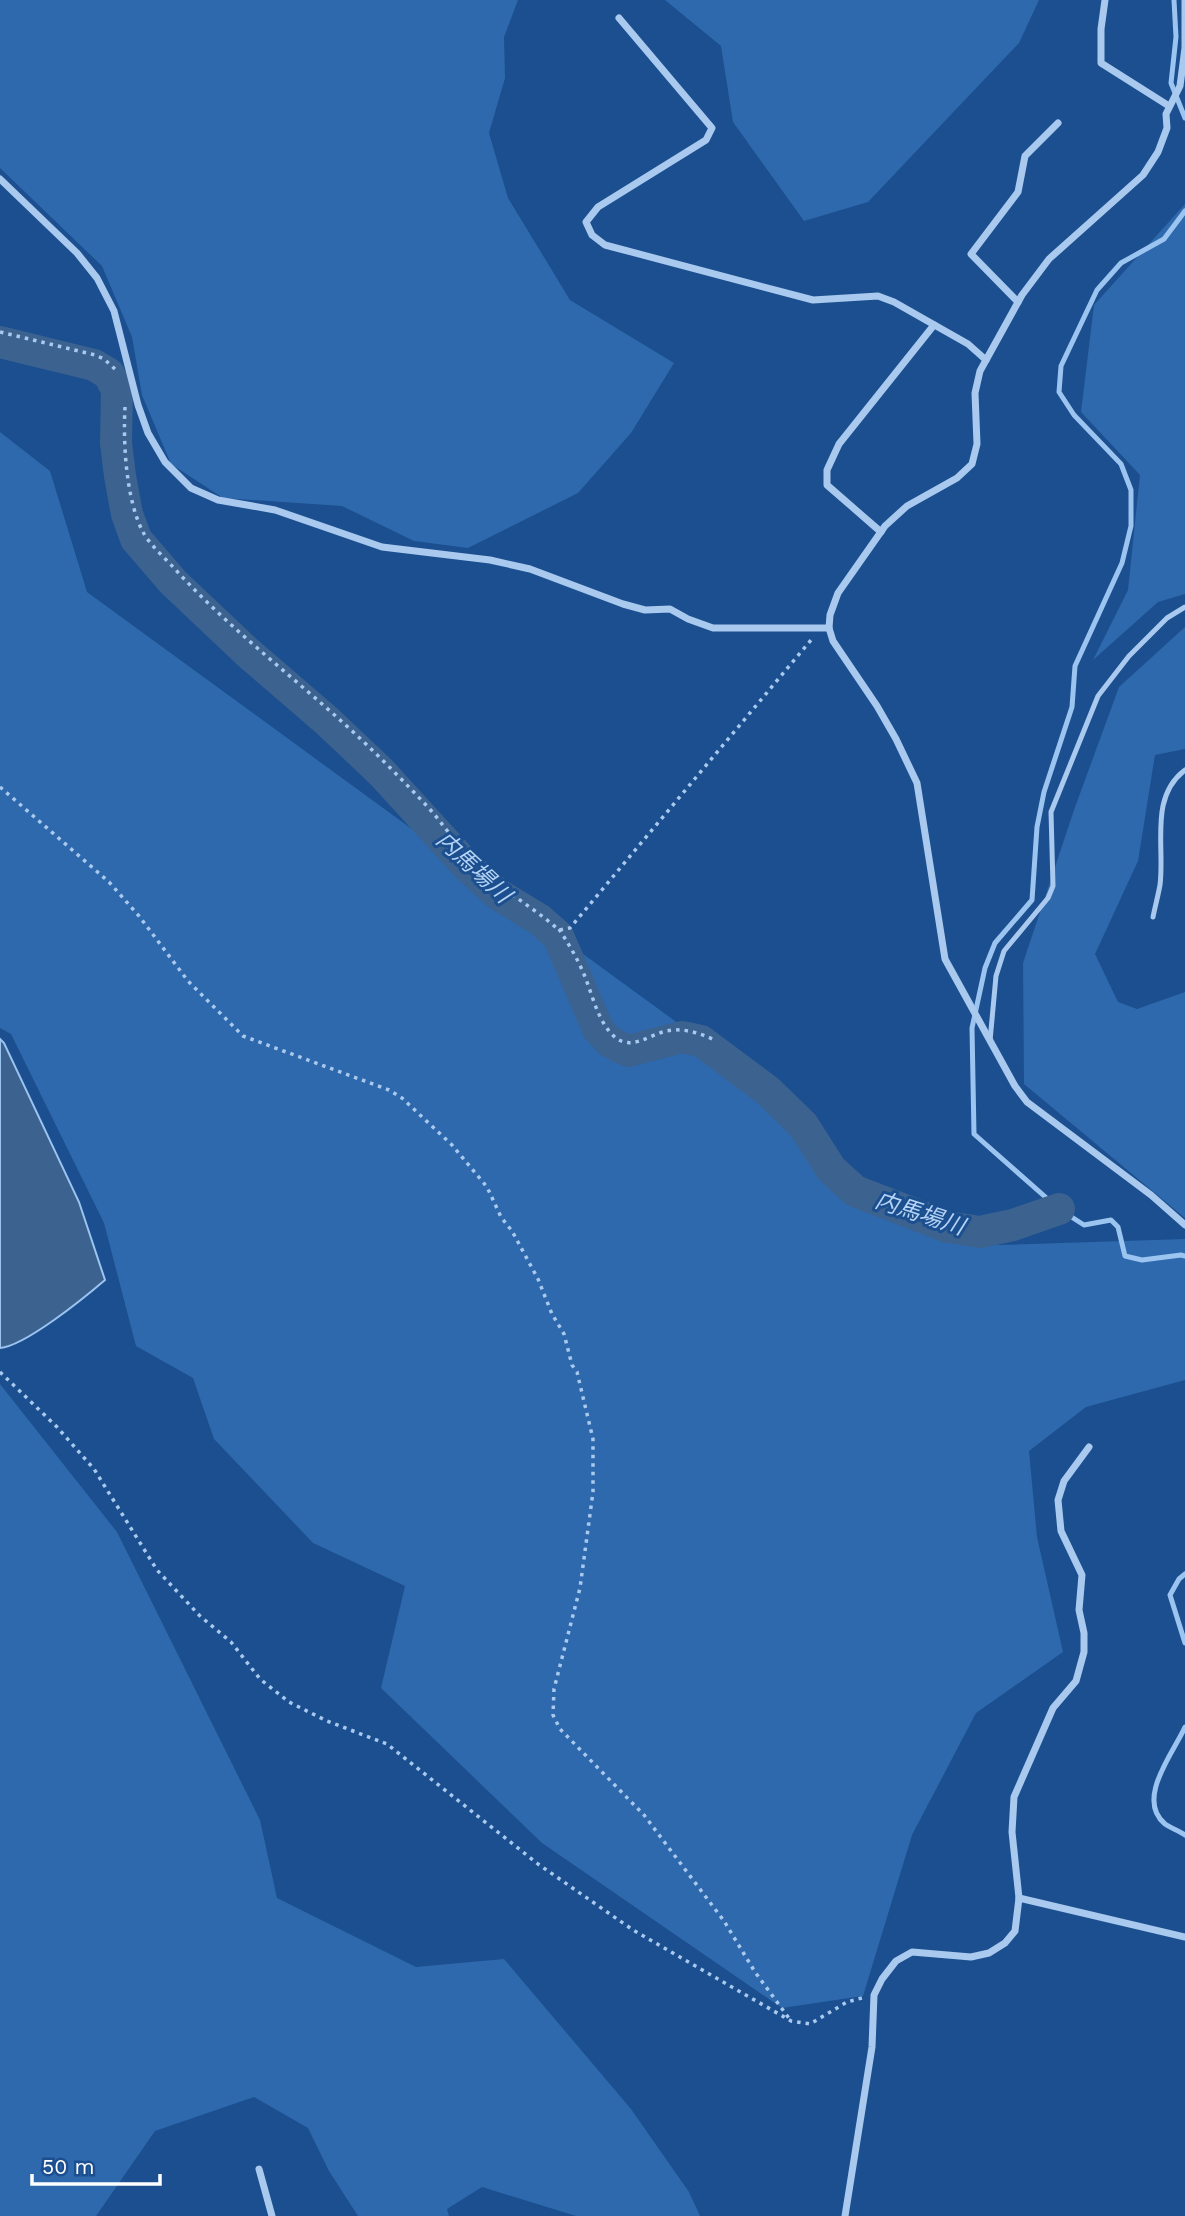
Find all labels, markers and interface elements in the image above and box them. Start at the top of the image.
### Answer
water label: 内馬場川 [431,826,519,911]
water label: 内馬場川 [872,1186,971,1241]
scale bar [32,2142,159,2186]
text: 50 m [42,2154,94,2179]

